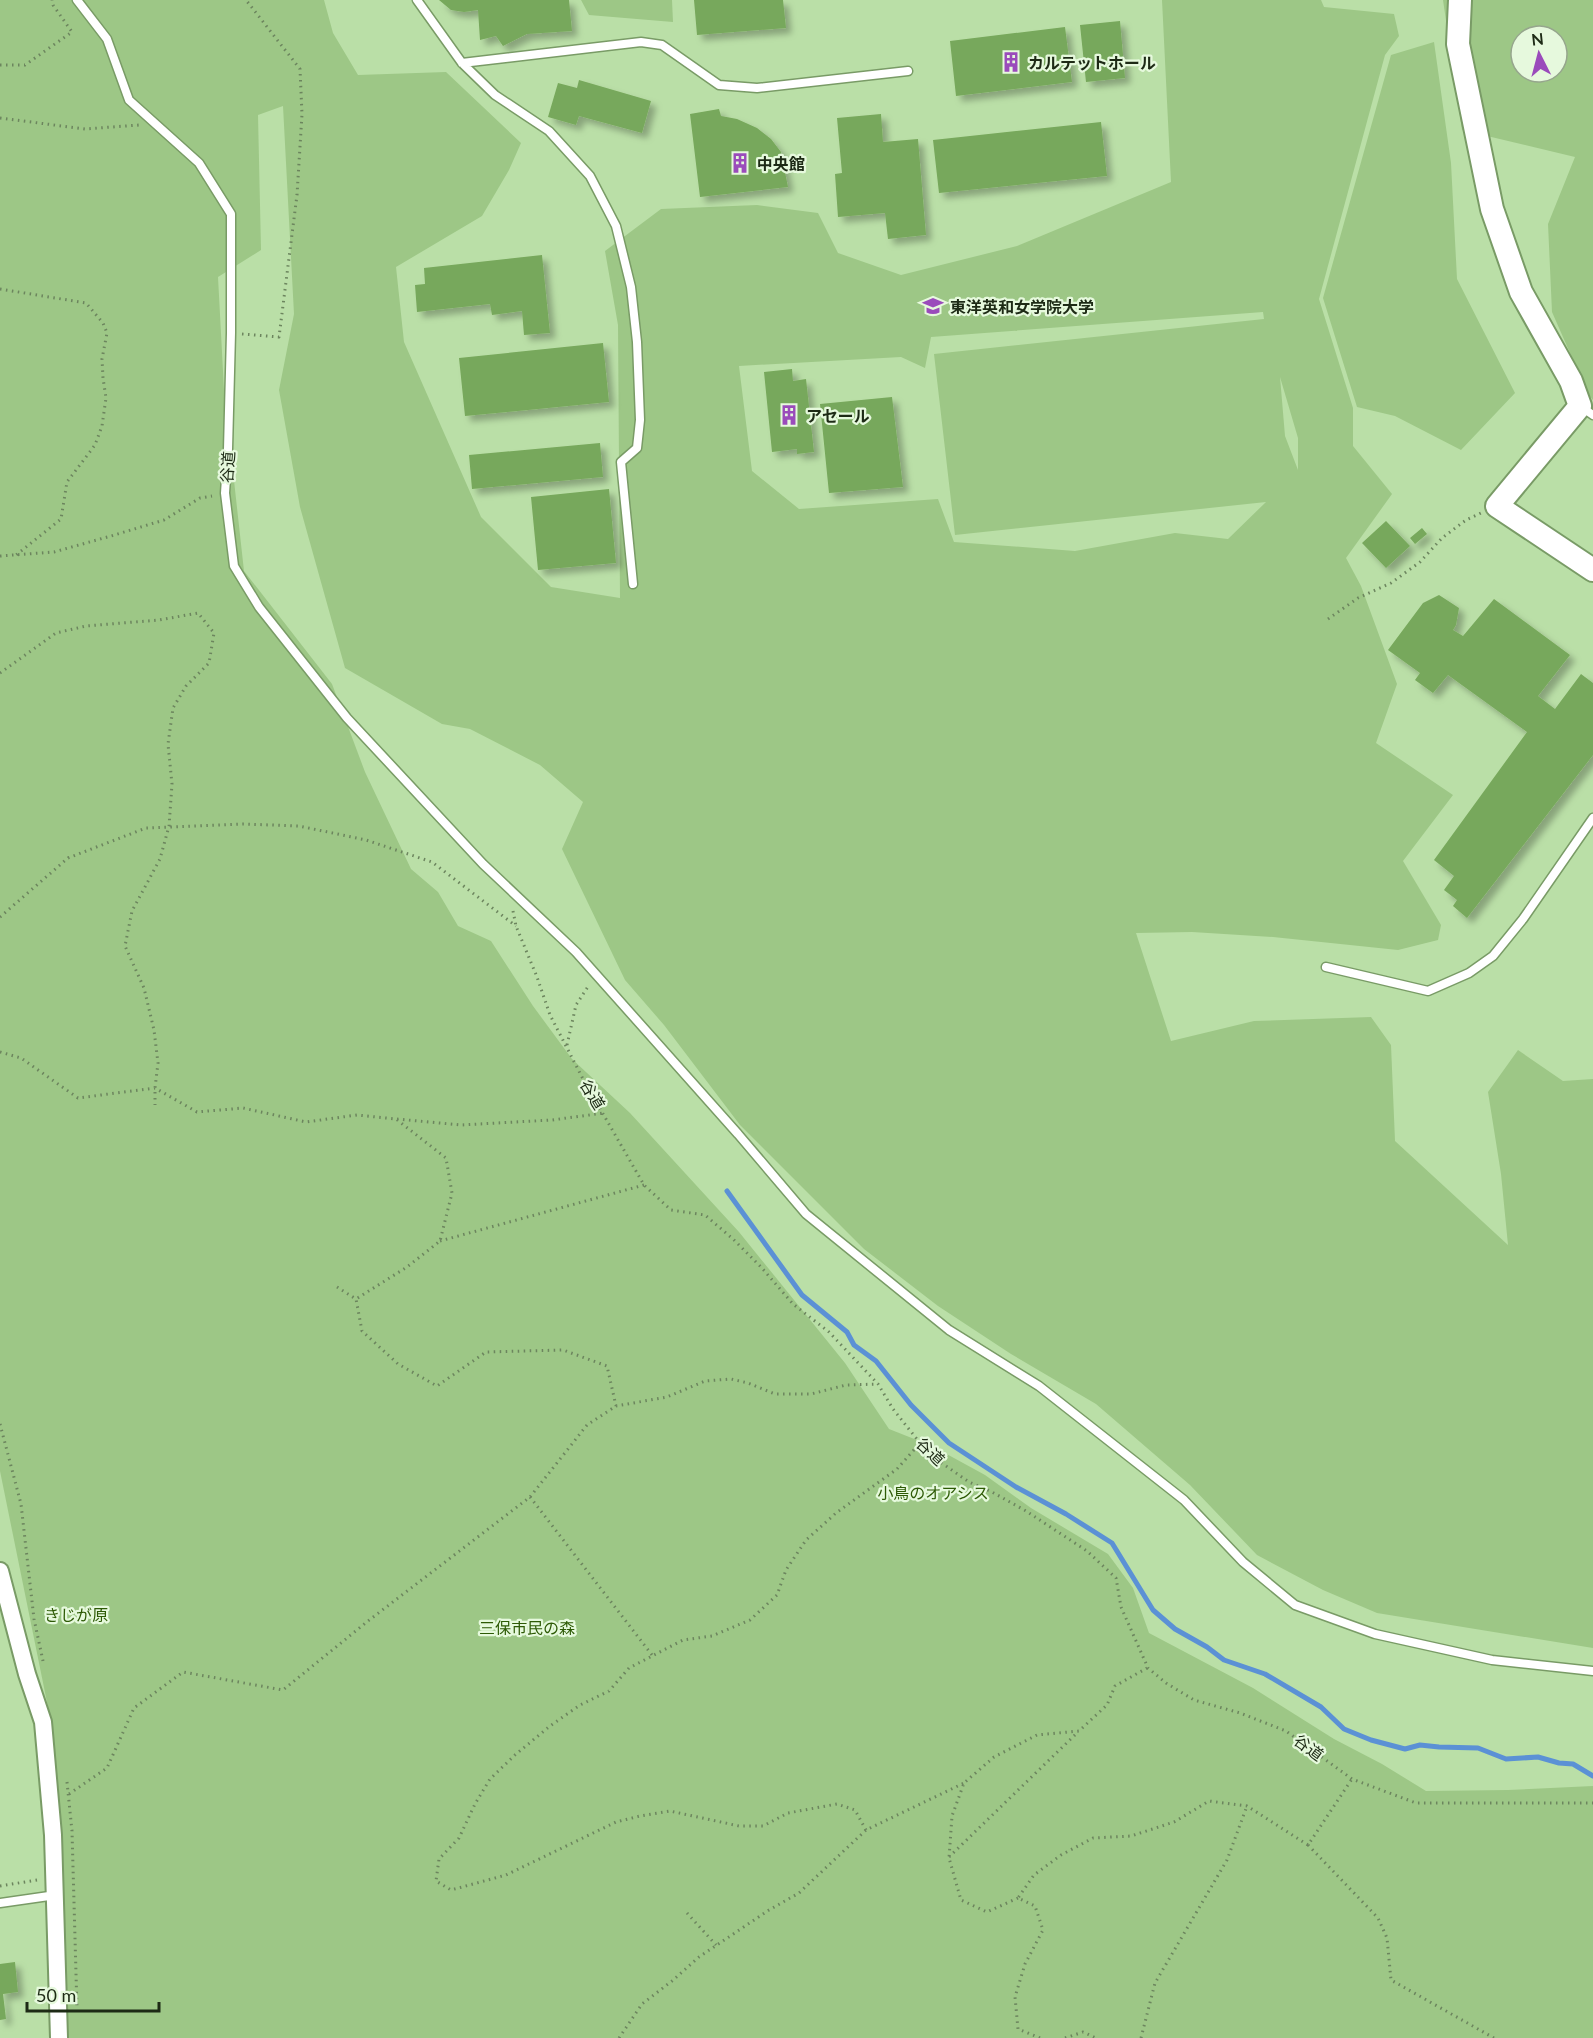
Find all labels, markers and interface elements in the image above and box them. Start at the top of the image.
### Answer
north arrow [1509,24,1569,84]
text: N [1530,28,1545,49]
building icon: カルテットホール [999,50,1023,74]
place label: カルテットホール [1028,53,1156,72]
building icon: 中央館 [728,151,752,175]
place label: 中央館 [757,154,805,173]
school or university icon: 東洋英和女学院大学 [921,294,945,318]
place label: 東洋英和女学院大学 [950,297,1094,316]
building icon: アセール [777,403,801,427]
place label: アセール [806,406,870,425]
street label: 谷道 [216,450,238,484]
street label: 谷道 [577,1075,609,1113]
street label: 谷道 [913,1433,949,1469]
park label: 小鳥のオアシス [877,1483,989,1502]
park label: きじが原 [44,1605,108,1624]
park label: 三保市民の森 [479,1618,575,1637]
street label: 谷道 [1290,1730,1328,1764]
scale bar [27,1975,159,2013]
text: 50 m [36,1984,76,2006]

